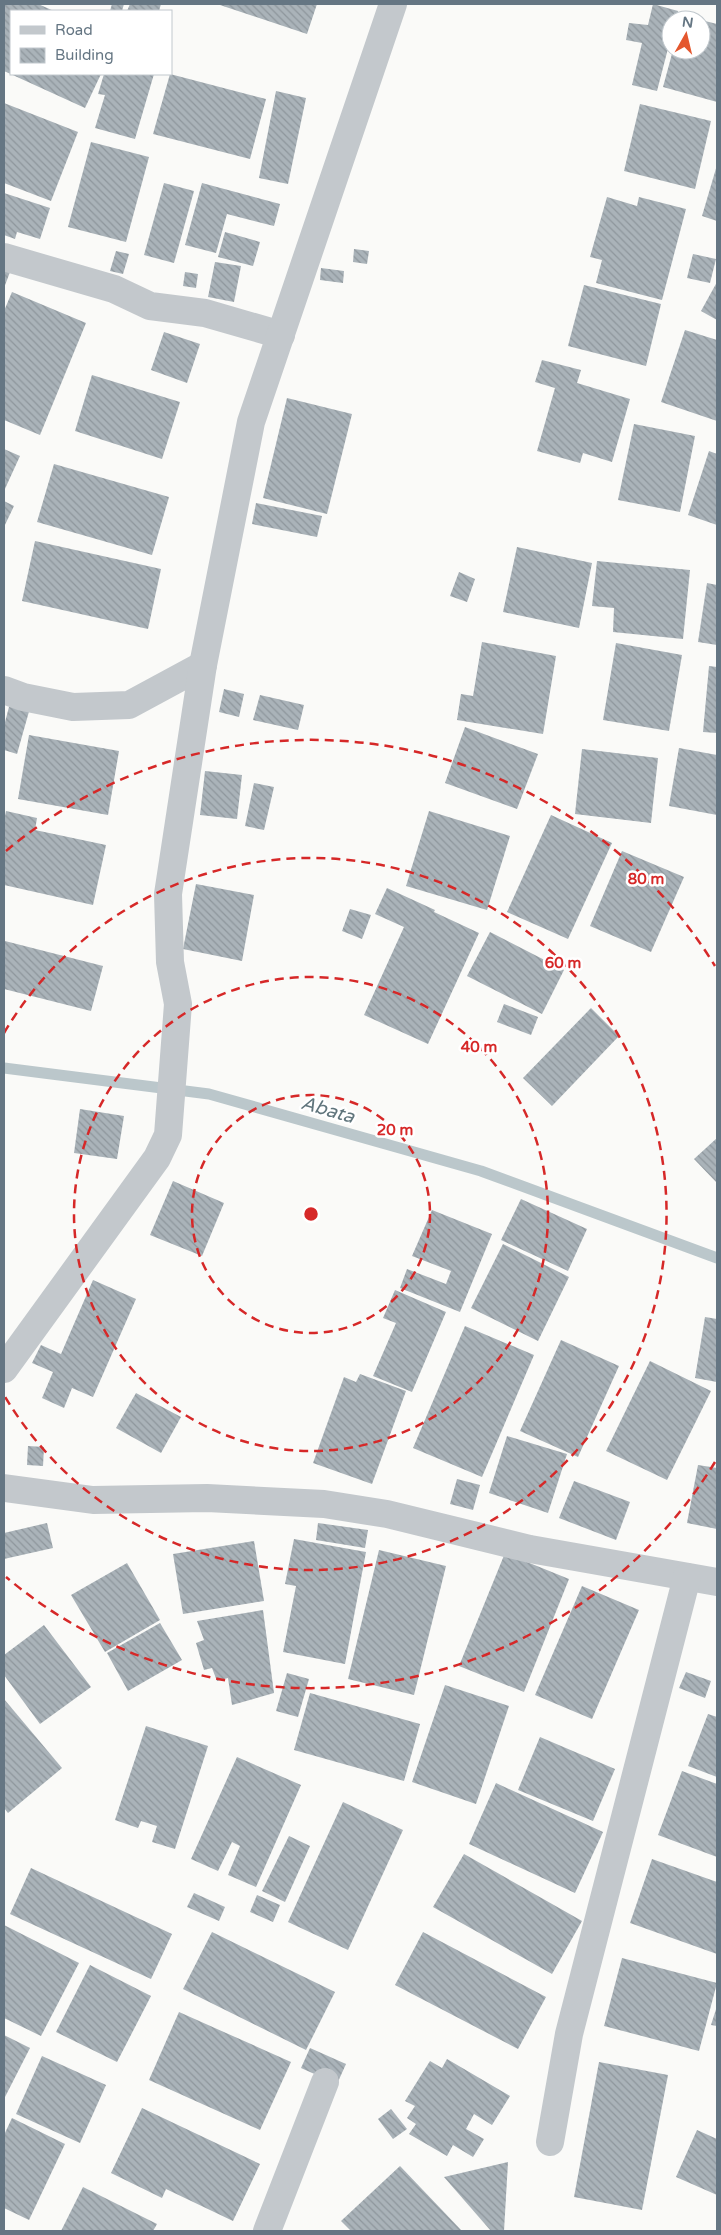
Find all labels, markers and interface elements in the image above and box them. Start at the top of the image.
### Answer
legend [10,10,172,75]
north arrow [661,10,711,60]
text: N [681,13,694,32]
text: Road [55,21,93,39]
text: Building [55,46,114,64]
text: 80 m [628,870,664,888]
text: 60 m [545,954,581,972]
text: 40 m [461,1038,497,1056]
water label: Abata [299,1092,358,1128]
text: 20 m [377,1121,413,1139]
centre of rings [302,1205,320,1223]

